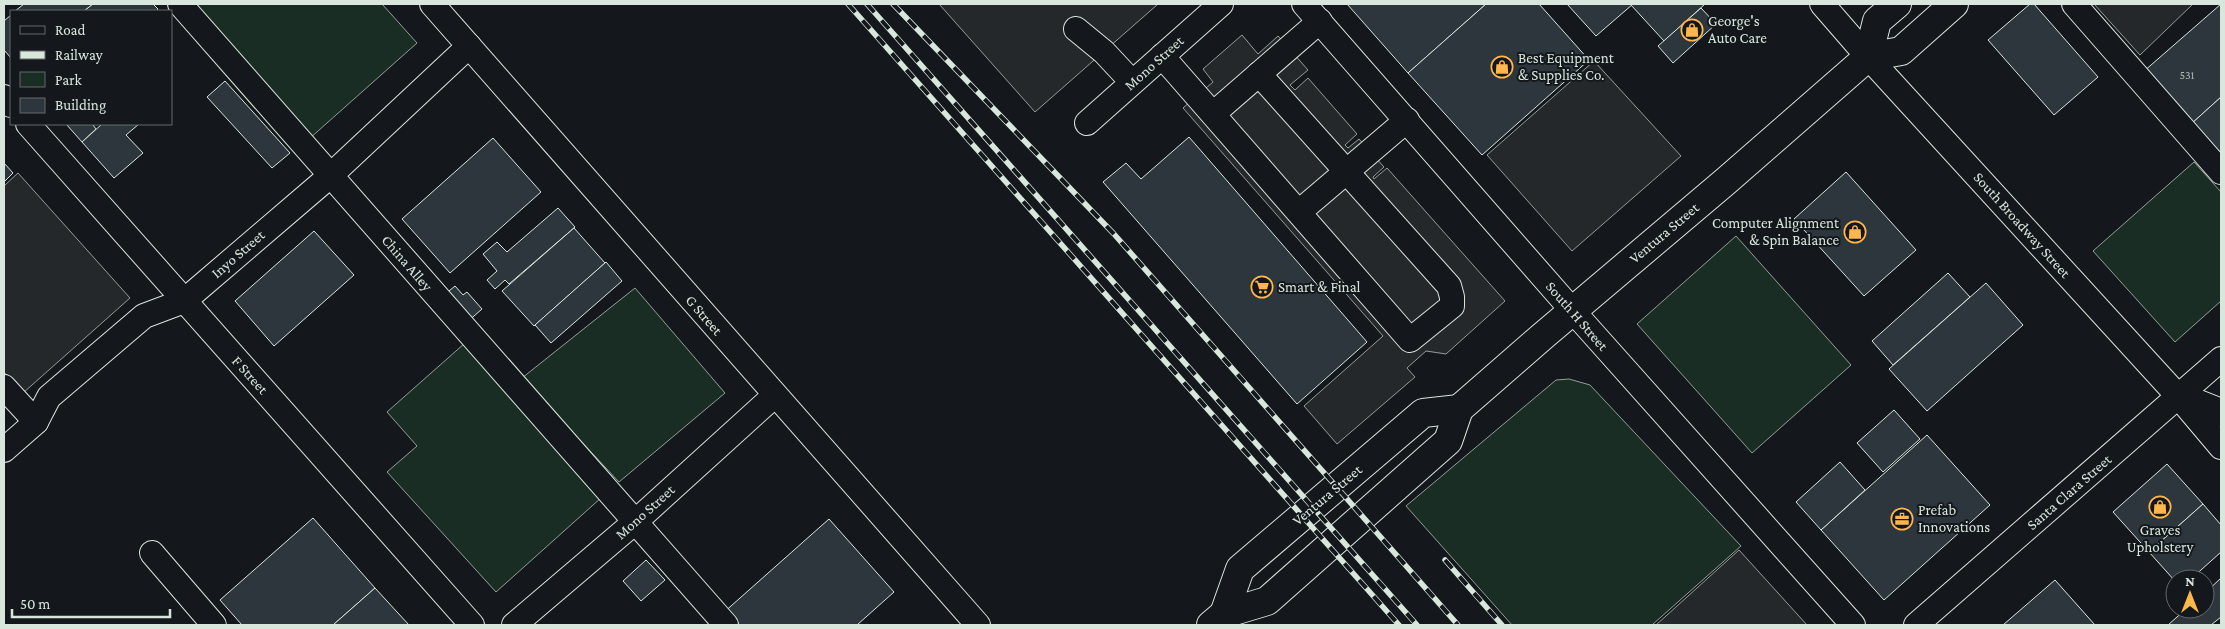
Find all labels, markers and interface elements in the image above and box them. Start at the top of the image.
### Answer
legend [10,10,172,125]
place label: George's Auto Care [1708,13,1767,46]
shop icon: George's Auto Care [1680,18,1704,42]
text: Road [55,22,86,38]
street label: Mono Street [1121,32,1187,93]
text: Railway [55,47,103,64]
place label: Best Equipment & Supplies Co. [1518,50,1615,84]
shop icon: Best Equipment & Supplies Co. [1490,55,1514,79]
house number: 531 [2179,68,2195,82]
text: Park [55,72,82,88]
text: Building [55,97,106,114]
street label: South Broadway Street [1970,169,2074,282]
street label: Ventura Street [1626,199,1703,267]
place label: Computer Alignment & Spin Balance [1712,215,1840,249]
shop icon: Computer Alignment & Spin Balance [1843,220,1867,244]
street label: Inyo Street [208,226,269,282]
street label: China Alley [378,232,436,295]
supermarket icon: Smart & Final [1250,275,1274,299]
street label: South H Street [1543,278,1612,354]
place label: Smart & Final [1278,279,1361,295]
street label: G Street [682,292,726,339]
street label: F Street [229,353,272,398]
street label: Santa Clara Street [2024,450,2115,533]
street label: Ventura Street [1289,461,1366,529]
street label: Mono Street [612,481,678,542]
shop icon: Graves Upholstery [2148,495,2172,519]
place label: Prefab Innovations [1918,502,1990,535]
office icon: Prefab Innovations [1890,507,1914,531]
place label: Graves Upholstery [2127,522,2193,556]
north arrow [2165,569,2215,619]
text: N [2185,573,2195,589]
scale bar [12,586,170,618]
text: 50 m [20,596,50,612]

